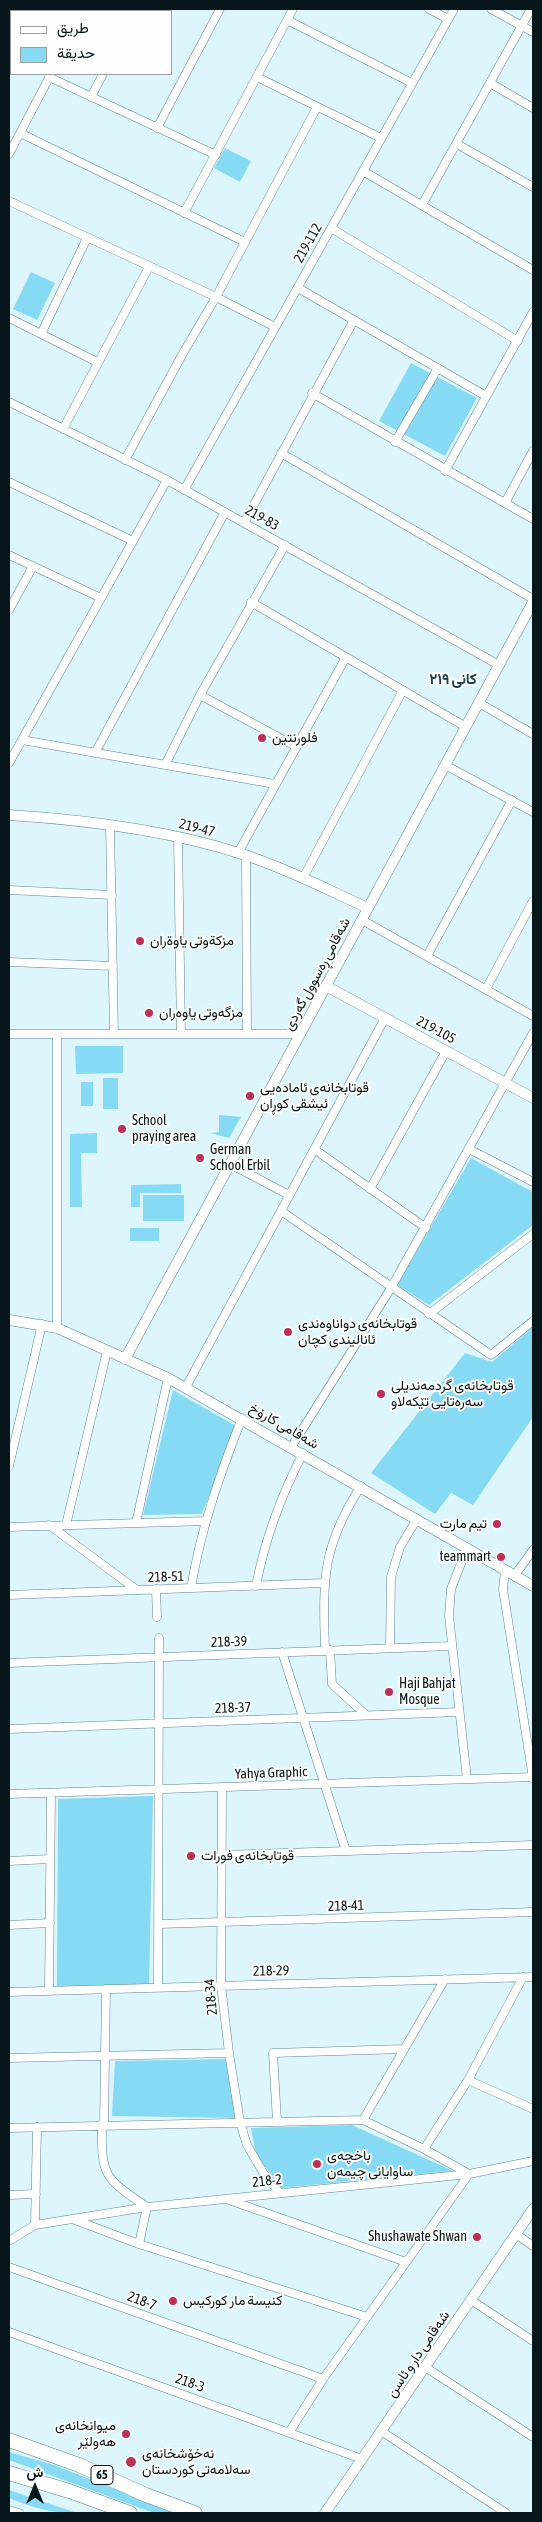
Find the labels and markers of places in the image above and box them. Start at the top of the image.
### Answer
place label: فلورنتين [272,730,318,746]
marker: فلورنتين [256,732,268,744]
place label: مزكةوتى ياوةران [150,933,234,949]
marker: مزكةوتى ياوةران [134,935,146,947]
place label: مزگەوتی یاوەران [159,1005,243,1021]
marker: مزگەوتی یاوەران [143,1007,155,1019]
place label: قوتابخانەی ئامادەیی ئیشقی کوڕان [260,1080,369,1112]
marker: قوتابخانەی ئامادەیی ئیشقی کوڕان [244,1090,256,1102]
place label: School praying area [132,1113,196,1146]
marker: School praying area [116,1123,128,1135]
place label: German School Erbil [210,1142,270,1174]
marker: German School Erbil [194,1152,206,1164]
place label: قوتابخانەی دواناوەندی ئانالیندی كچان [298,1316,417,1348]
marker: قوتابخانەی دواناوەندی ئانالیندی كچان [282,1326,294,1338]
place label: قوتابخانەی گردمەندیلی سەرەتایی تێكەلاو [391,1378,514,1410]
marker: قوتابخانەی گردمەندیلی سەرەتایی تێكەلاو [375,1388,387,1400]
place label: تيم مارت [440,1516,487,1532]
marker: تيم مارت [491,1518,503,1530]
place label: teammart [440,1549,491,1565]
marker: teammart [495,1551,507,1563]
place label: Haji Bahjat Mosque [399,1676,456,1708]
marker: Haji Bahjat Mosque [383,1686,395,1698]
place label: قوتابخانەی فورات [201,1848,294,1864]
marker: قوتابخانەی فورات [185,1850,197,1862]
place label: باخچه‌ی ساوایانی چیمه‌ن [327,2148,413,2180]
marker: باخچه‌ی ساوایانی چیمه‌ن [311,2158,323,2170]
place label: Shushawate Shwan [368,2229,467,2245]
marker: Shushawate Shwan [471,2231,483,2243]
place label: كنيسة مار كوركيس [183,2293,282,2309]
marker: كنيسة مار كوركيس [167,2295,179,2307]
place label: میوانخانەی هەولێر [55,2418,116,2450]
marker: میوانخانەی هەولێر [120,2428,132,2440]
place label: نەخۆشخانەی سەلامەتی کوردستان [142,2446,251,2478]
marker: نەخۆشخانەی سەلامەتی کوردستان [124,2455,138,2469]

